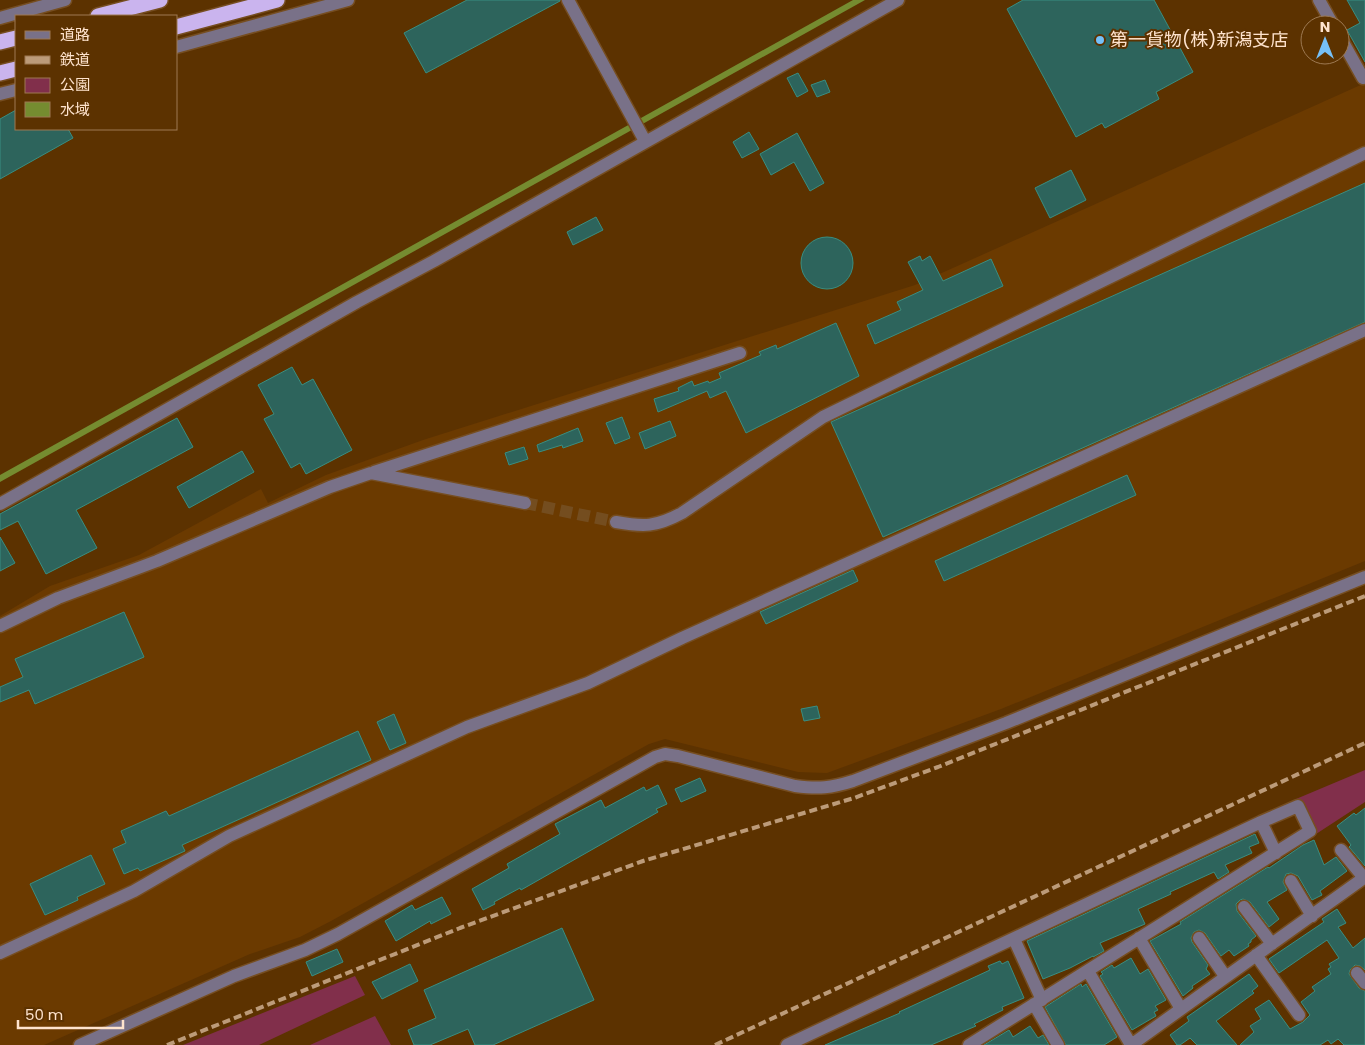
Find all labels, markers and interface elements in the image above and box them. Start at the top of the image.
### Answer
legend [15,15,178,130]
north arrow [1300,15,1350,65]
text: N [1320,17,1330,37]
text: 道路 [60,24,90,45]
place label: 第一貨物(株)新潟支店 [1110,27,1288,52]
marker: 第一貨物(株)新潟支店 [1094,34,1106,46]
text: 鉄道 [60,49,90,70]
text: 公園 [60,74,90,95]
text: 水域 [60,99,90,120]
scale bar [18,998,122,1030]
text: 50 m [25,1004,63,1025]

